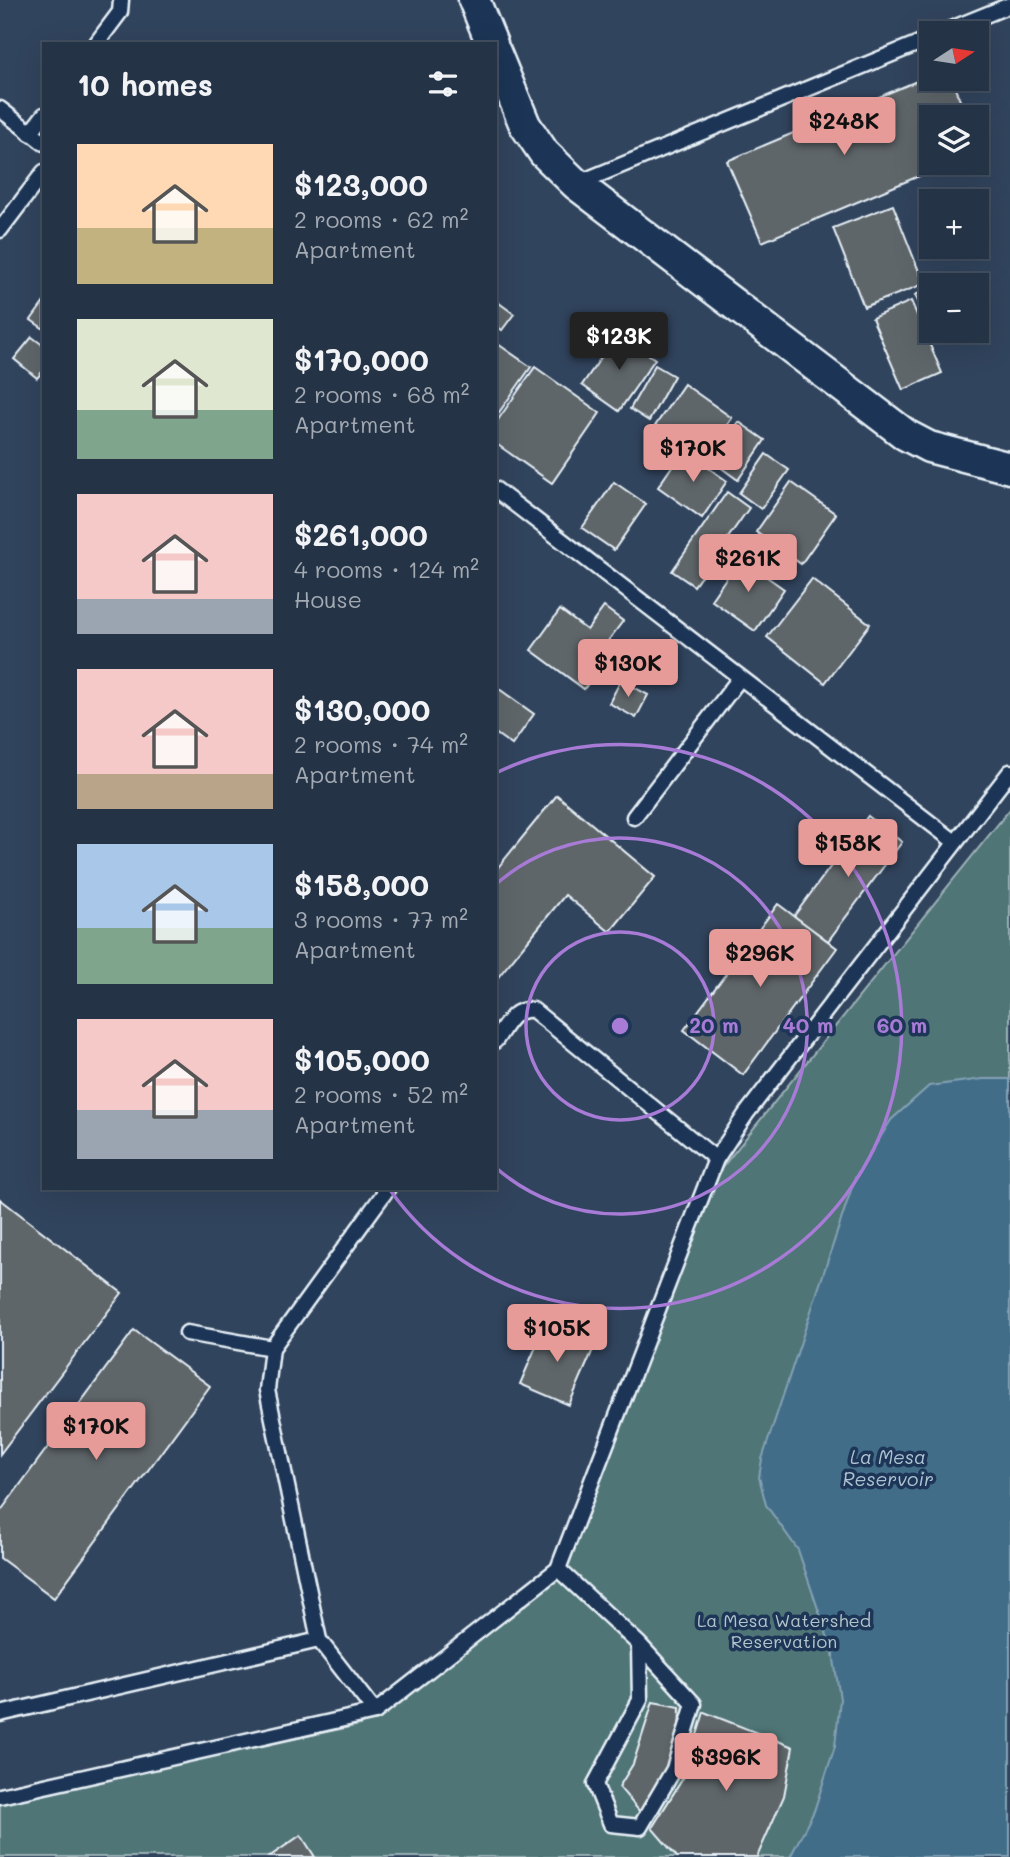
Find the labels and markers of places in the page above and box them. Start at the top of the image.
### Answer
pin: $248K [795,97,893,157]
pin: $123K [570,312,668,372]
pin: $170K [644,424,742,484]
pin: $261K [699,534,797,594]
pin: $130K [579,640,677,699]
pin: $158K [799,820,897,879]
pin: $296K [711,930,809,989]
centre of rings [608,1014,632,1038]
pin: $105K [508,1304,606,1364]
pin: $170K [47,1402,145,1462]
pin: $396K [677,1734,775,1793]

